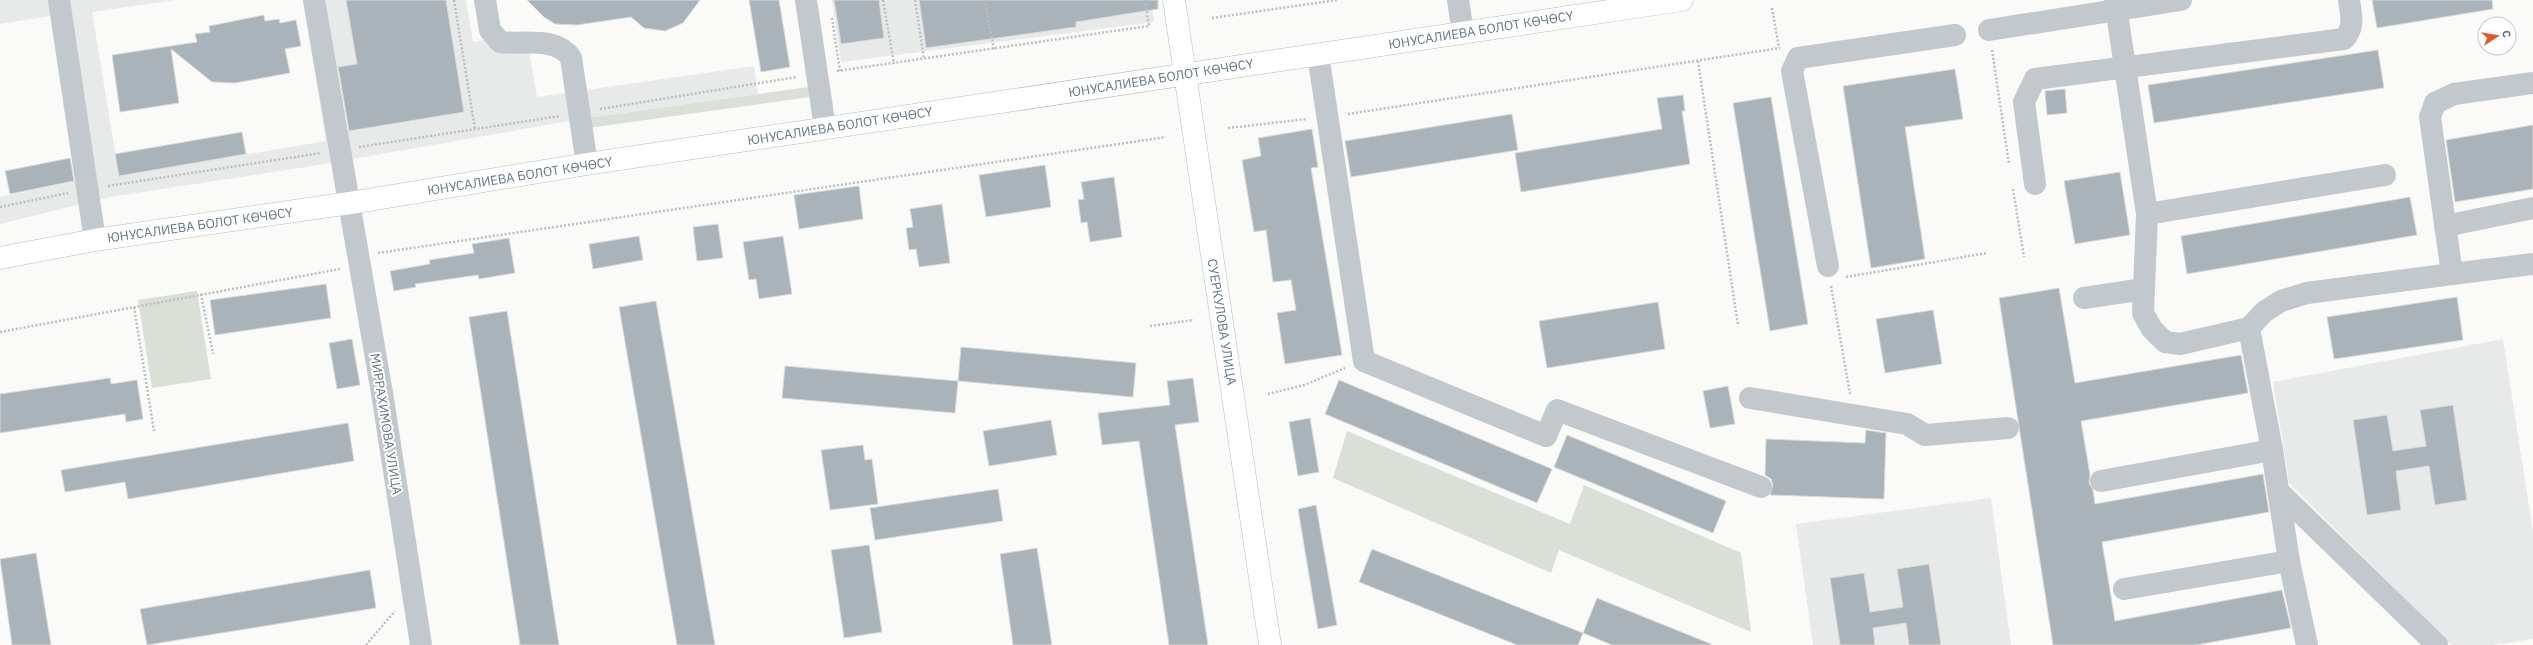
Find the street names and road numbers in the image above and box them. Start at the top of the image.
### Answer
street label: ЮНУСАЛИЕВА БОЛОТ КӨЧӨСҮ [1387,7,1575,53]
street label: ЮНУСАЛИЕВА БОЛОТ КӨЧӨСҮ [1067,55,1255,101]
street label: ЮНУСАЛИЕВА БОЛОТ КӨЧӨСҮ [746,103,934,149]
street label: ЮНУСАЛИЕВА БОЛОТ КӨЧӨСҮ [426,153,614,199]
street label: ЮНУСАЛИЕВА БОЛОТ КӨЧӨСҮ [106,204,294,246]
street label: СУЕРКУЛОВА УЛИЦА [1204,258,1240,387]
street label: МИРРАХИМОВА УЛИЦА [366,352,406,497]

